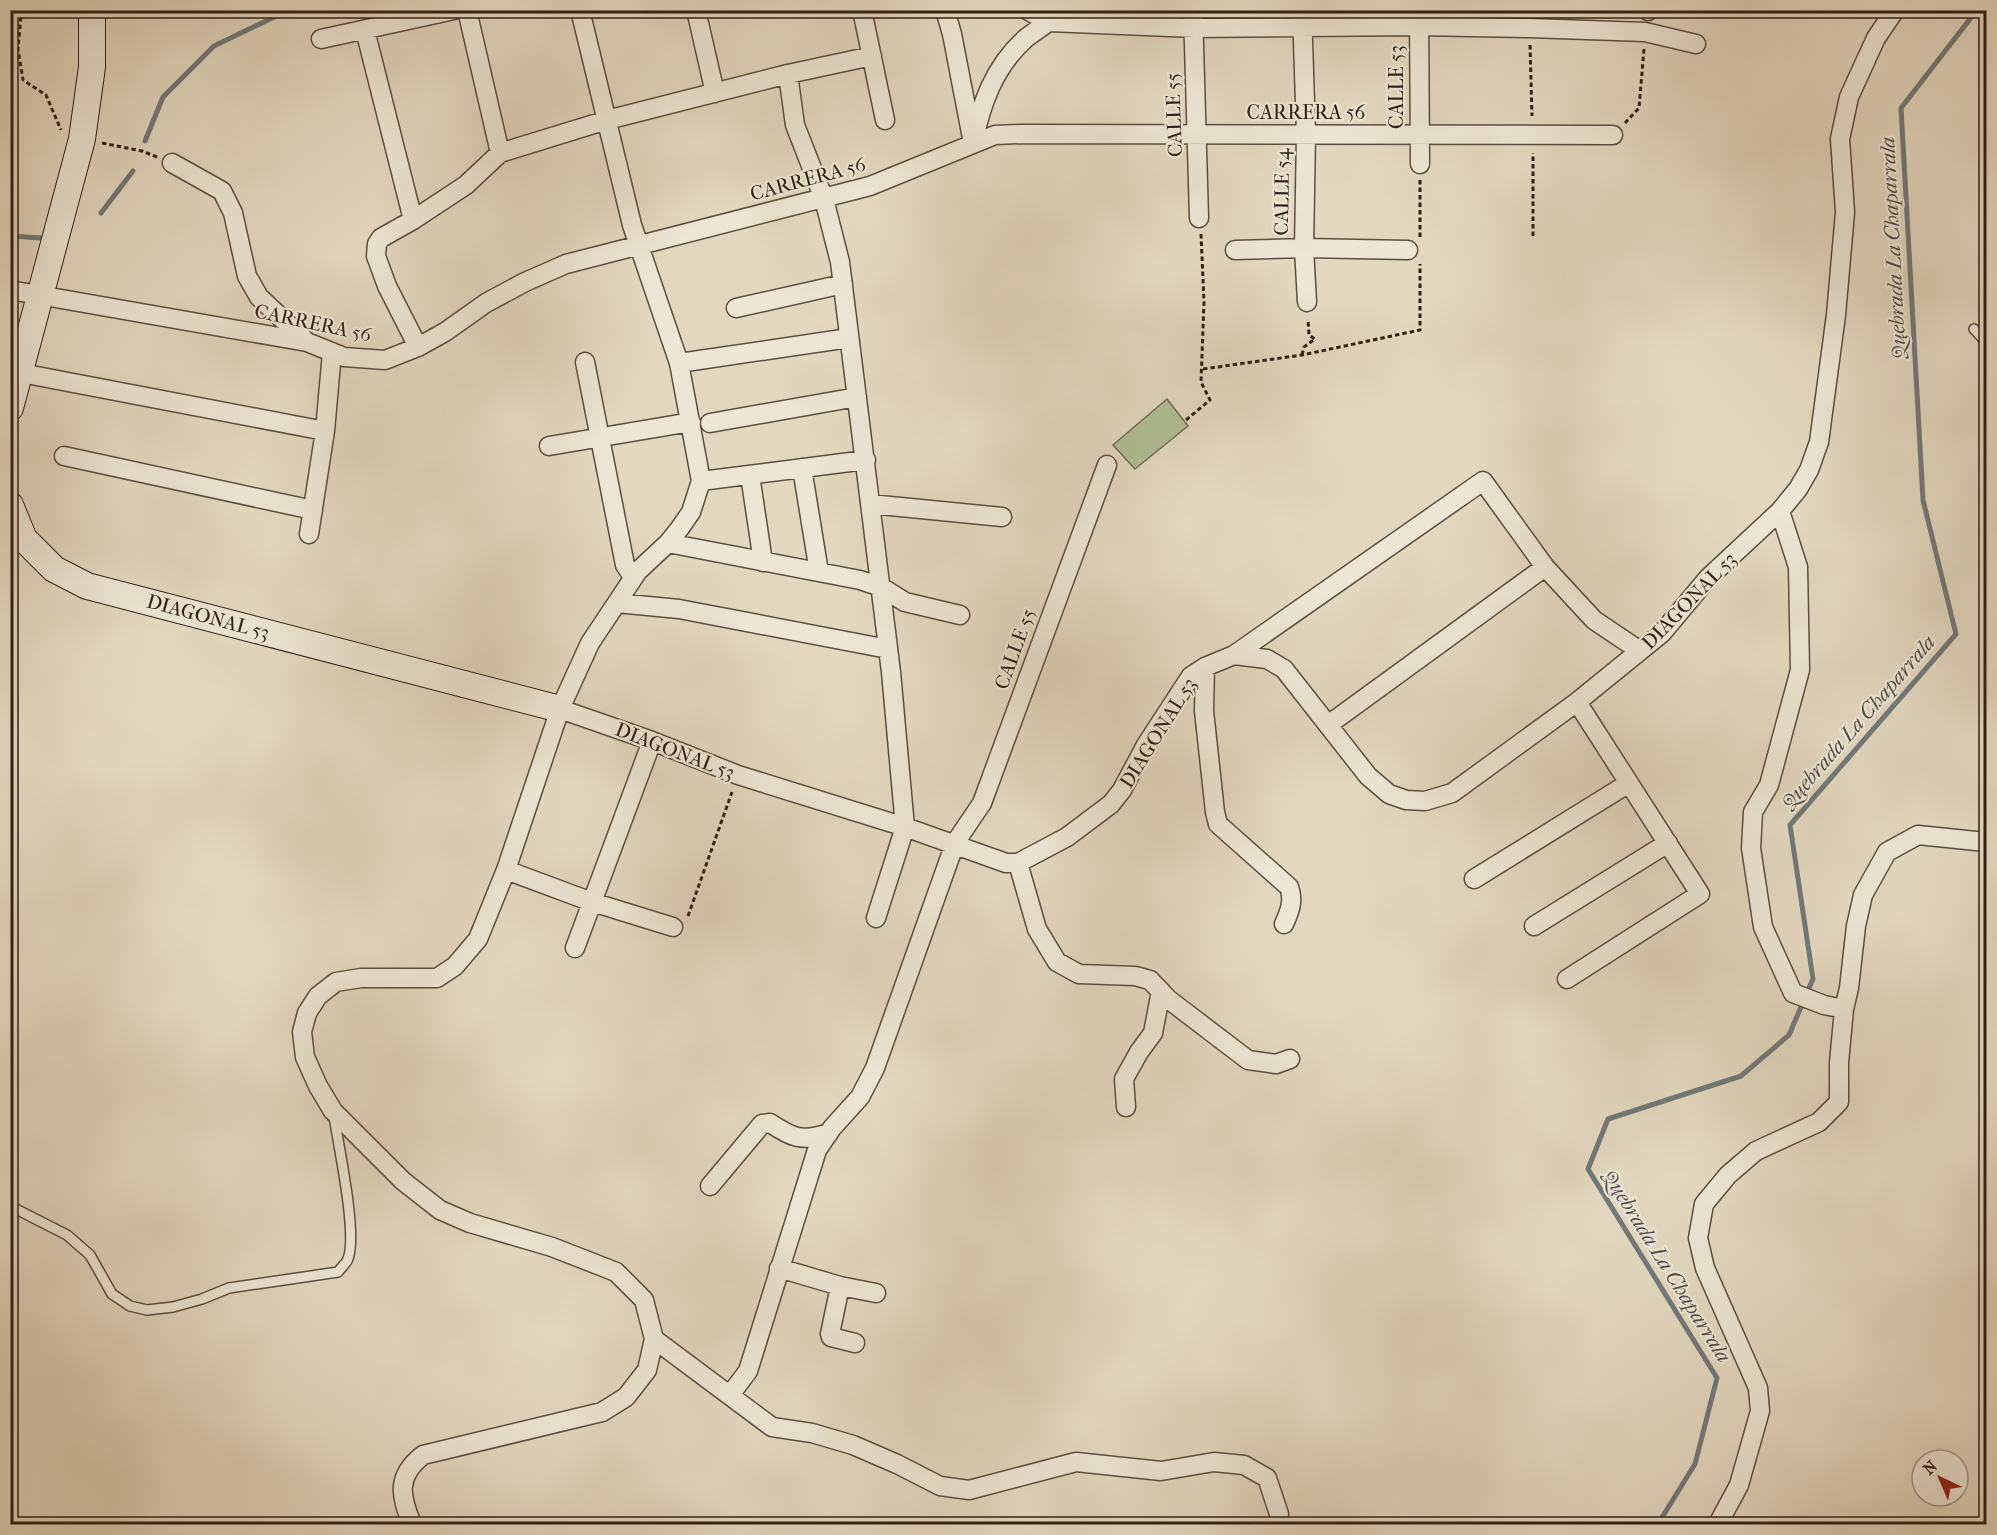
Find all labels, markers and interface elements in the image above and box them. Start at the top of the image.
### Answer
street label: CALLE 53 [1385,45,1408,129]
street label: CALLE 55 [1161,73,1187,157]
street label: CARRERA 56 [1247,101,1366,124]
water label: Quebrada La Chaparrala [1875,136,1912,361]
street label: CALLE 54 [1270,147,1294,236]
street label: CARRERA 56 [748,152,869,205]
street label: CARRERA 56 [252,299,374,347]
street label: DIAGONAL 53 [1637,548,1741,654]
street label: DIAGONAL 53 [144,590,272,644]
street label: CALLE 55 [990,606,1040,692]
water label: Quebrada La Chaparrala [1775,630,1941,815]
street label: DIAGONAL 53 [1115,673,1201,793]
street label: DIAGONAL 53 [612,718,738,784]
water label: Quebrada La Chaparrala [1596,1164,1736,1367]
north arrow [1910,1448,1970,1508]
text: N [1919,1456,1942,1479]

